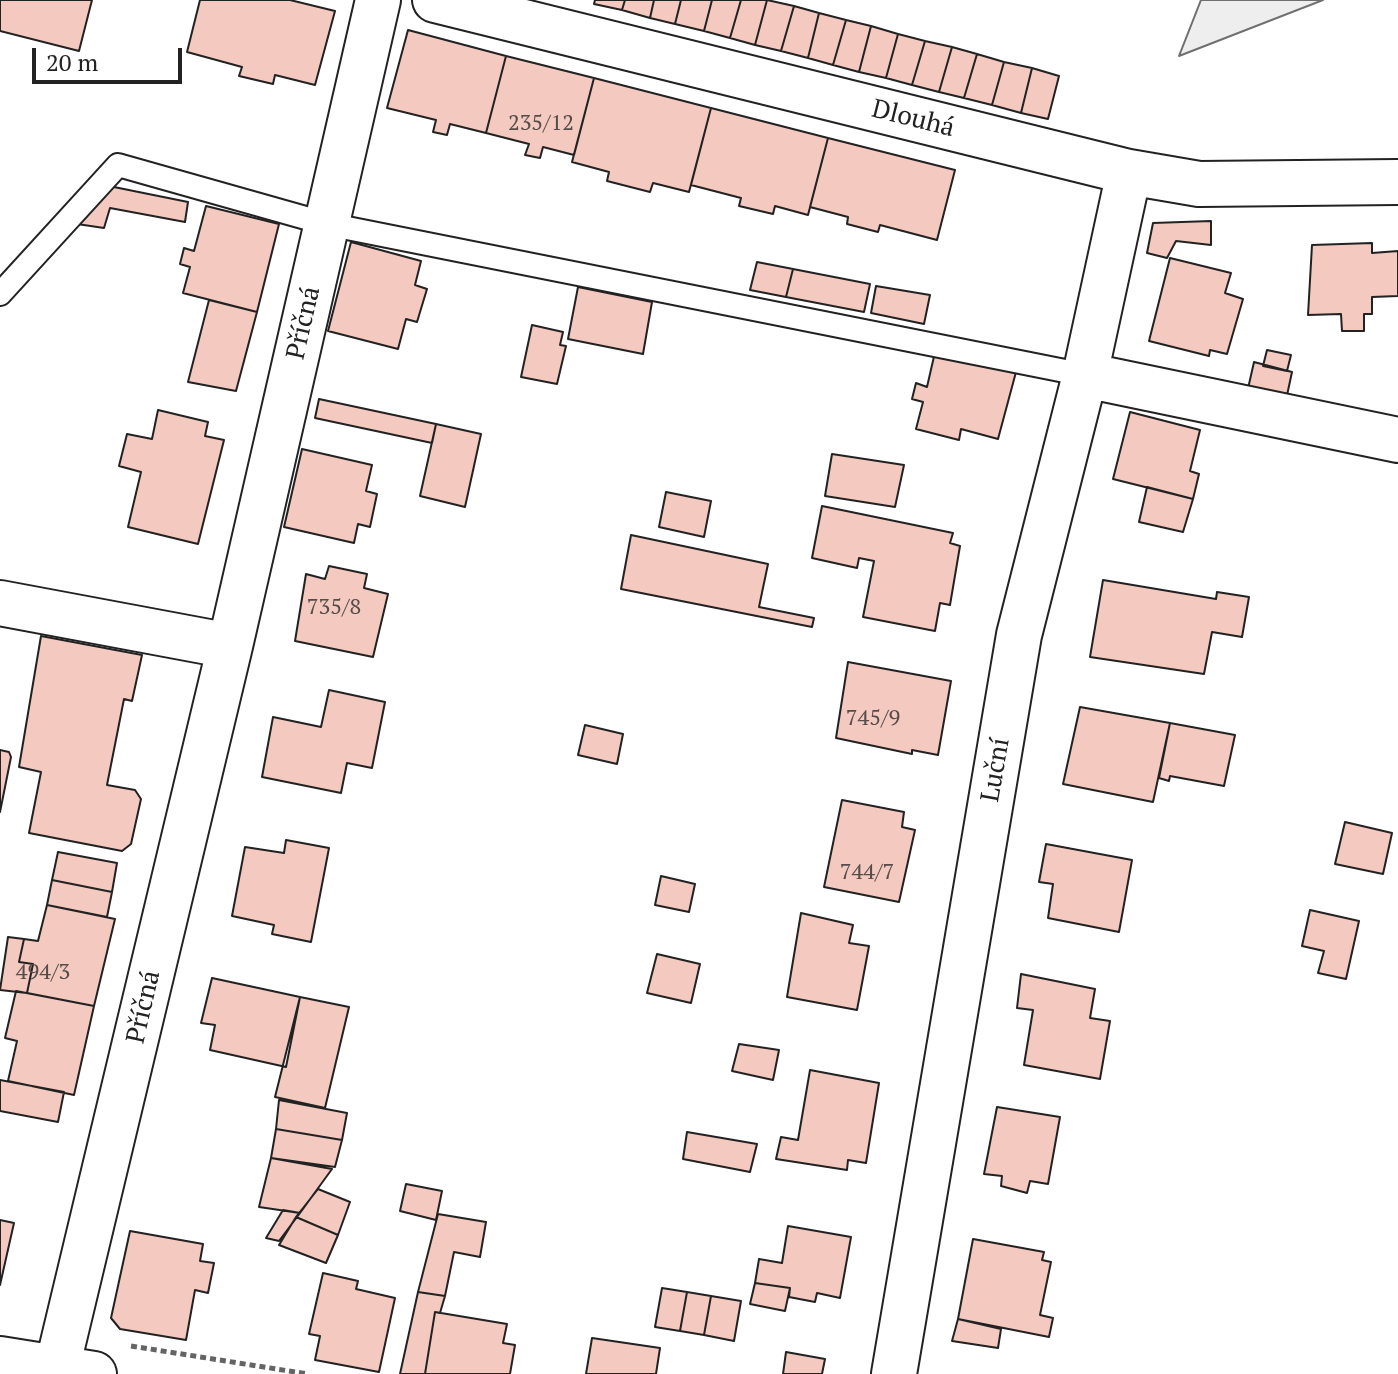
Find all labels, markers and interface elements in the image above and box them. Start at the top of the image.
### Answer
scale bar [36,32,186,82]
text: 20 m [46,46,98,78]
street label: Dlouhá [869,94,957,144]
house number: 235/12 [508,111,574,137]
street label: Příčná [280,283,328,363]
house number: 735/8 [307,595,361,621]
house number: 745/9 [846,706,900,732]
street label: Luční [975,735,1017,805]
house number: 744/7 [840,860,894,886]
house number: 494/3 [16,960,70,986]
street label: Příčná [120,967,168,1047]

